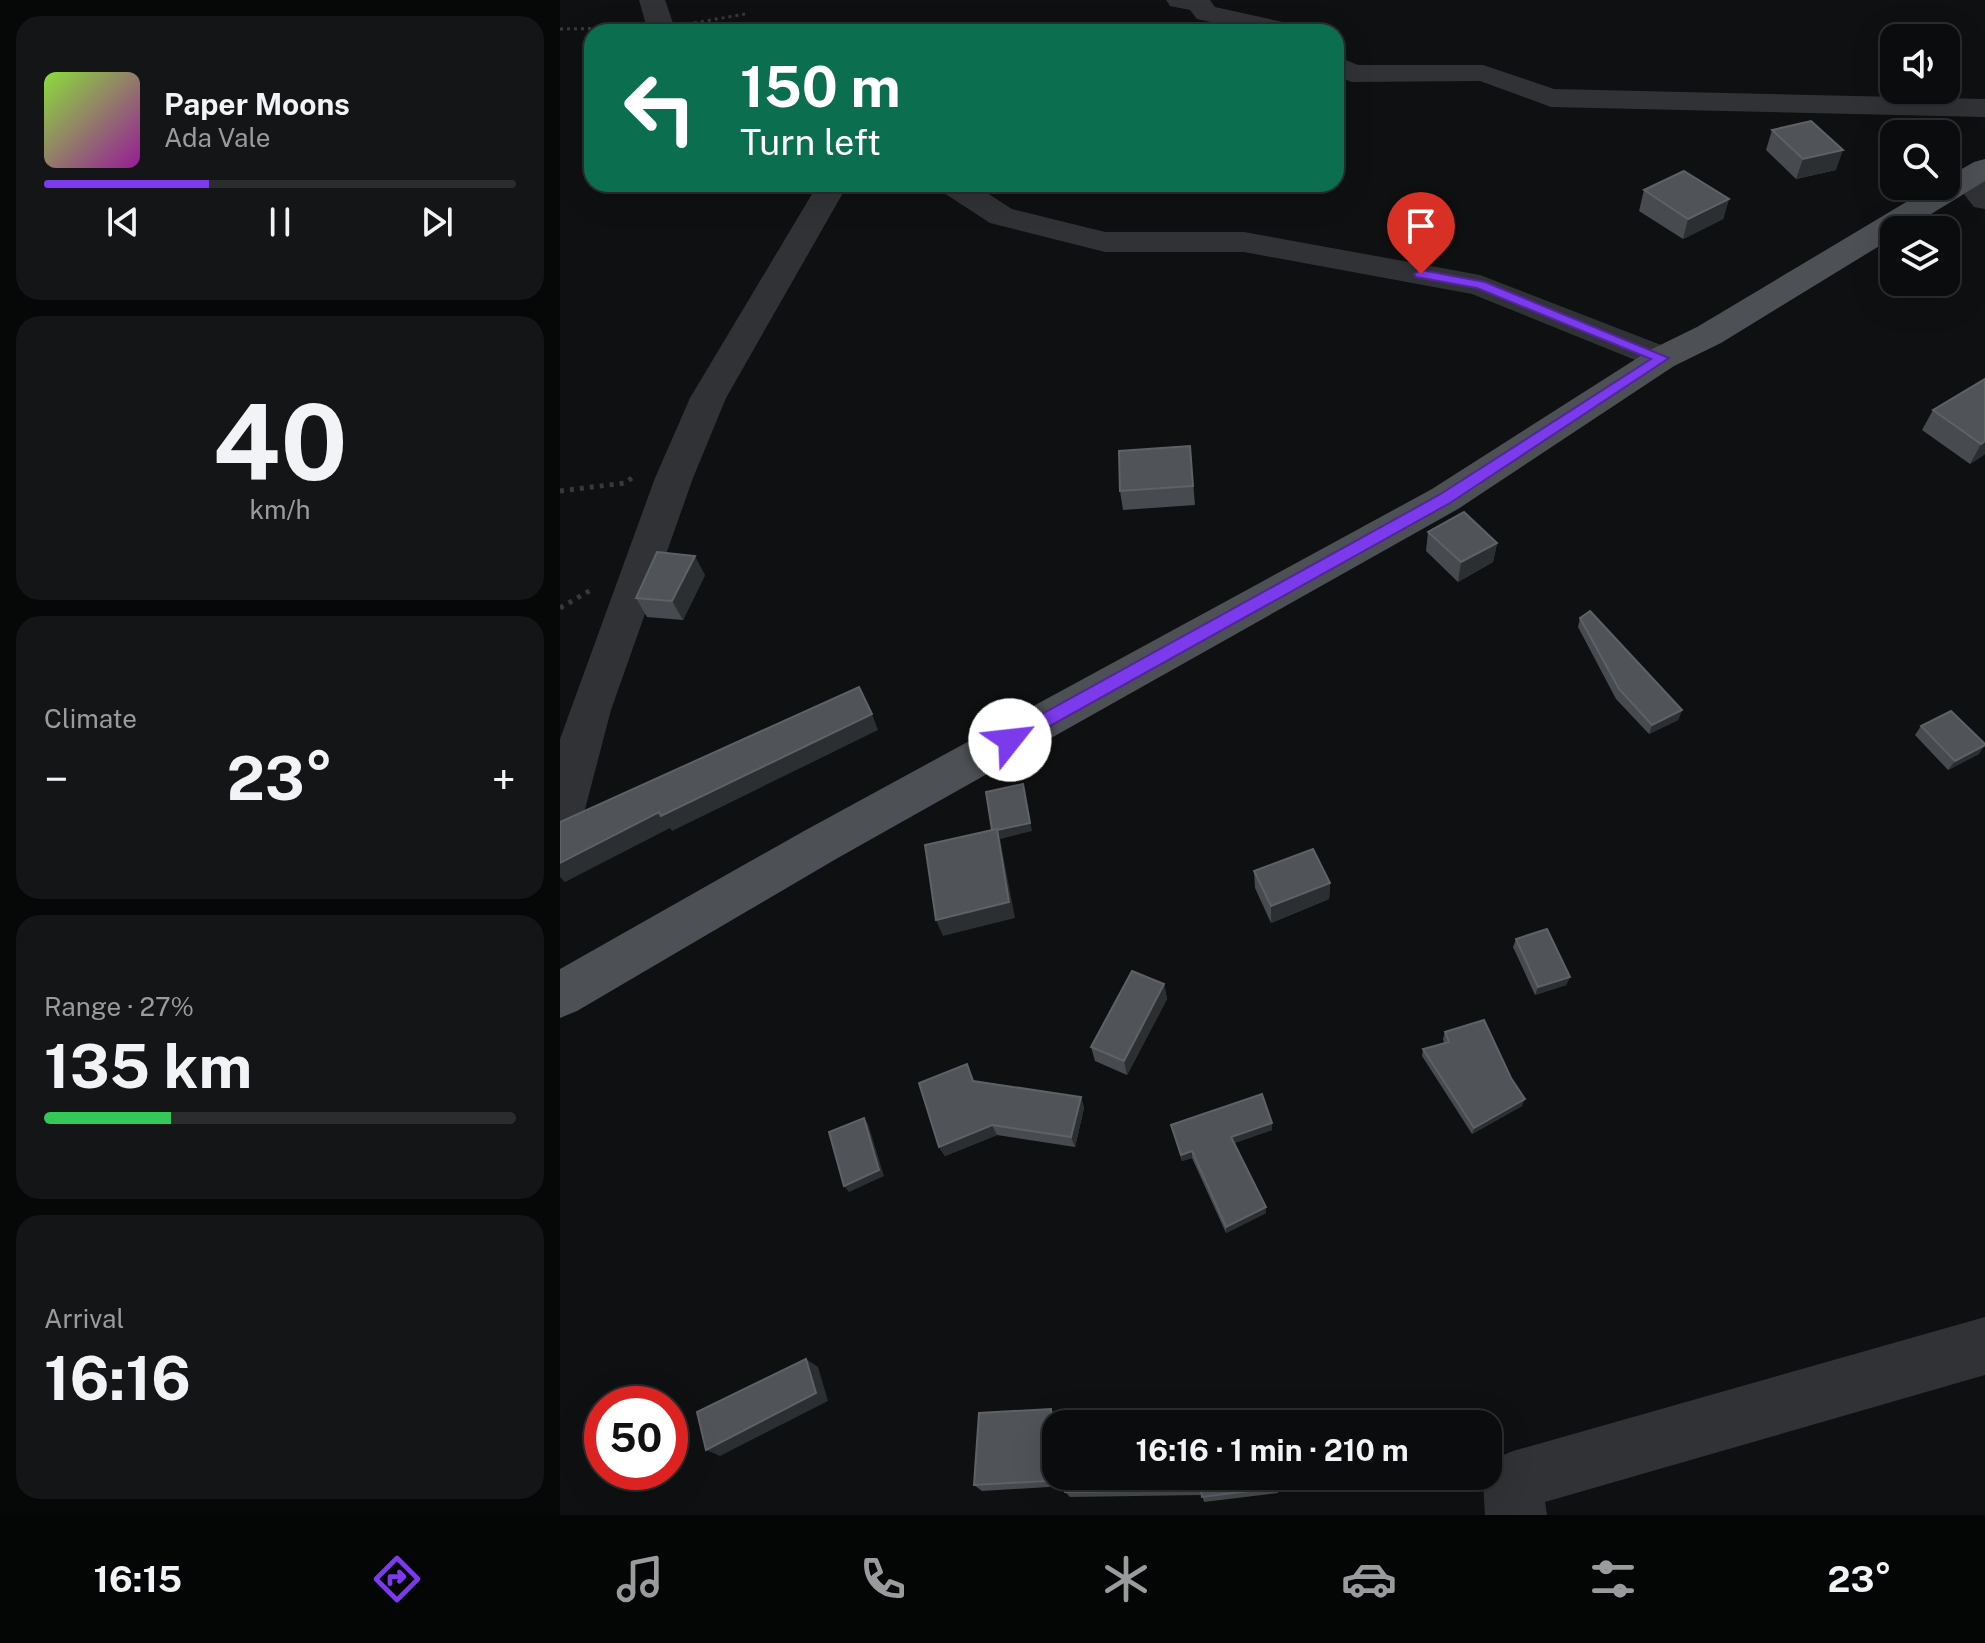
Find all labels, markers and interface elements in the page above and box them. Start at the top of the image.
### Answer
map controls [1880,24,1960,296]
button: sound [1880,24,1960,104]
text: 150 m [740,54,901,120]
icon: left [608,56,712,160]
text: Paper Moons [164,86,350,122]
button: search [1880,120,1960,200]
text: Turn left [740,121,881,163]
text: Ada Vale [164,122,270,153]
pin [1387,192,1455,274]
icon: previous [101,200,145,244]
icon: pause [258,200,302,244]
icon: next [415,200,459,244]
icon: arrive [1399,204,1443,248]
button: layers [1880,216,1960,296]
text: 40 [212,381,348,503]
text: km/h [249,494,311,525]
position arrow [968,698,1052,782]
text: Climate [44,703,137,734]
text: 23° [227,743,333,814]
text: − [44,753,68,805]
text: + [492,753,516,805]
text: Range · 27% [44,991,194,1022]
text: 135 km [44,1031,252,1102]
text: Arrival [44,1303,124,1334]
text: 16:16 [44,1343,191,1414]
speed limit sign: 50 [584,1386,688,1490]
text: 16:16 · 1 min · 210 m [1135,1432,1409,1468]
icon: directions [369,1551,425,1607]
icon: music [612,1551,668,1607]
icon: phone [855,1551,911,1607]
icon: climate [1098,1551,1154,1607]
icon: car [1341,1551,1397,1607]
icon: filters [1585,1551,1641,1607]
text: 16:15 [94,1558,182,1600]
text: 23° [1828,1558,1891,1600]

